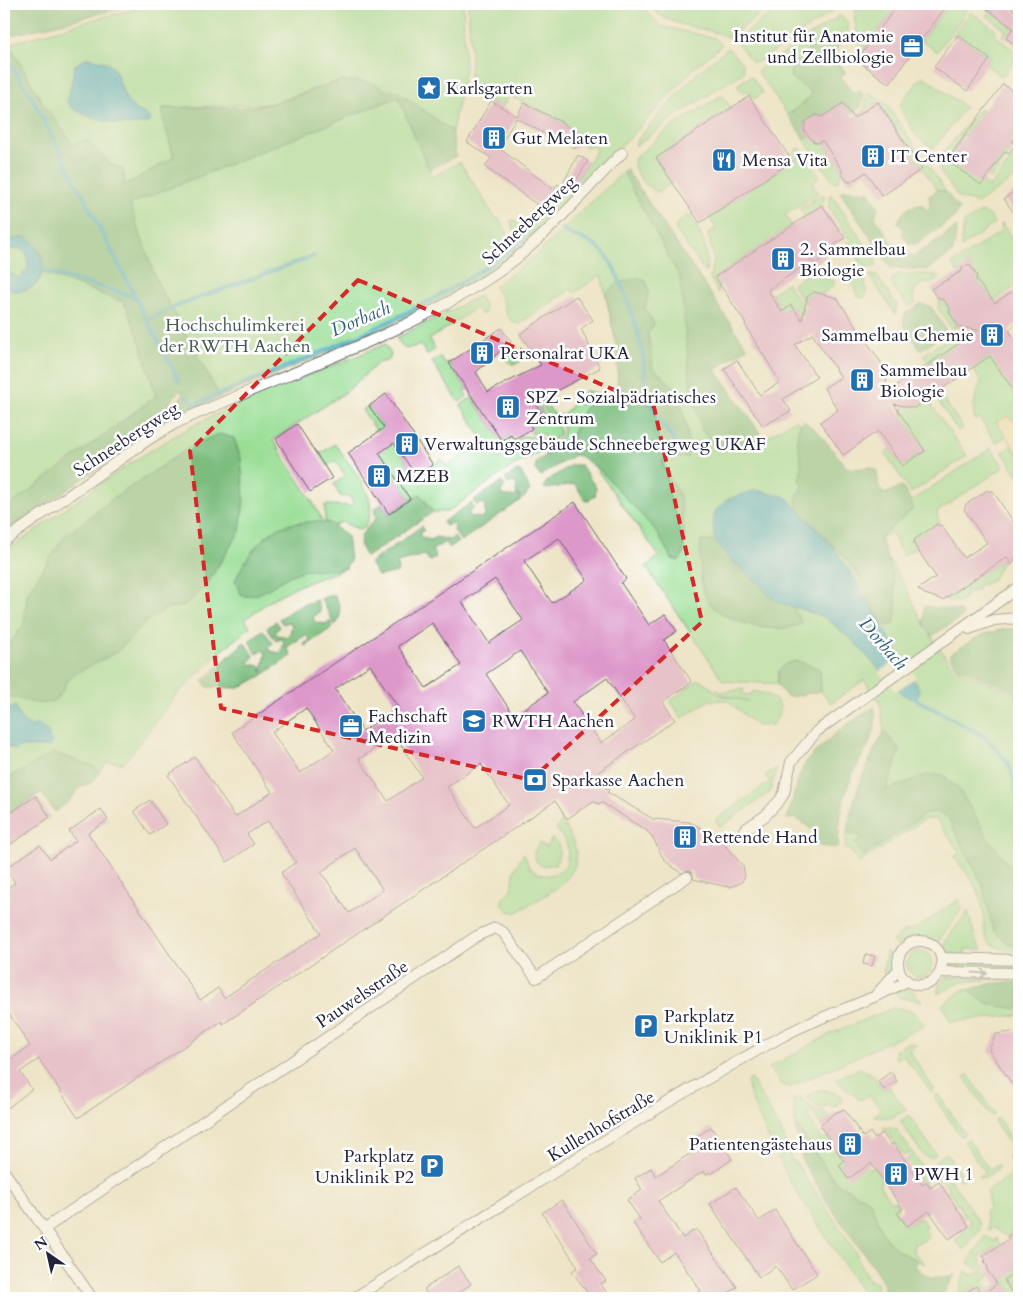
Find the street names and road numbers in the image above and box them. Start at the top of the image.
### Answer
street label: Schneebergweg [477,169,583,271]
street label: Schneebergweg [69,396,185,483]
street label: Pauwelsstraße [311,954,413,1035]
street label: Kullenhofstraße [543,1085,660,1168]

